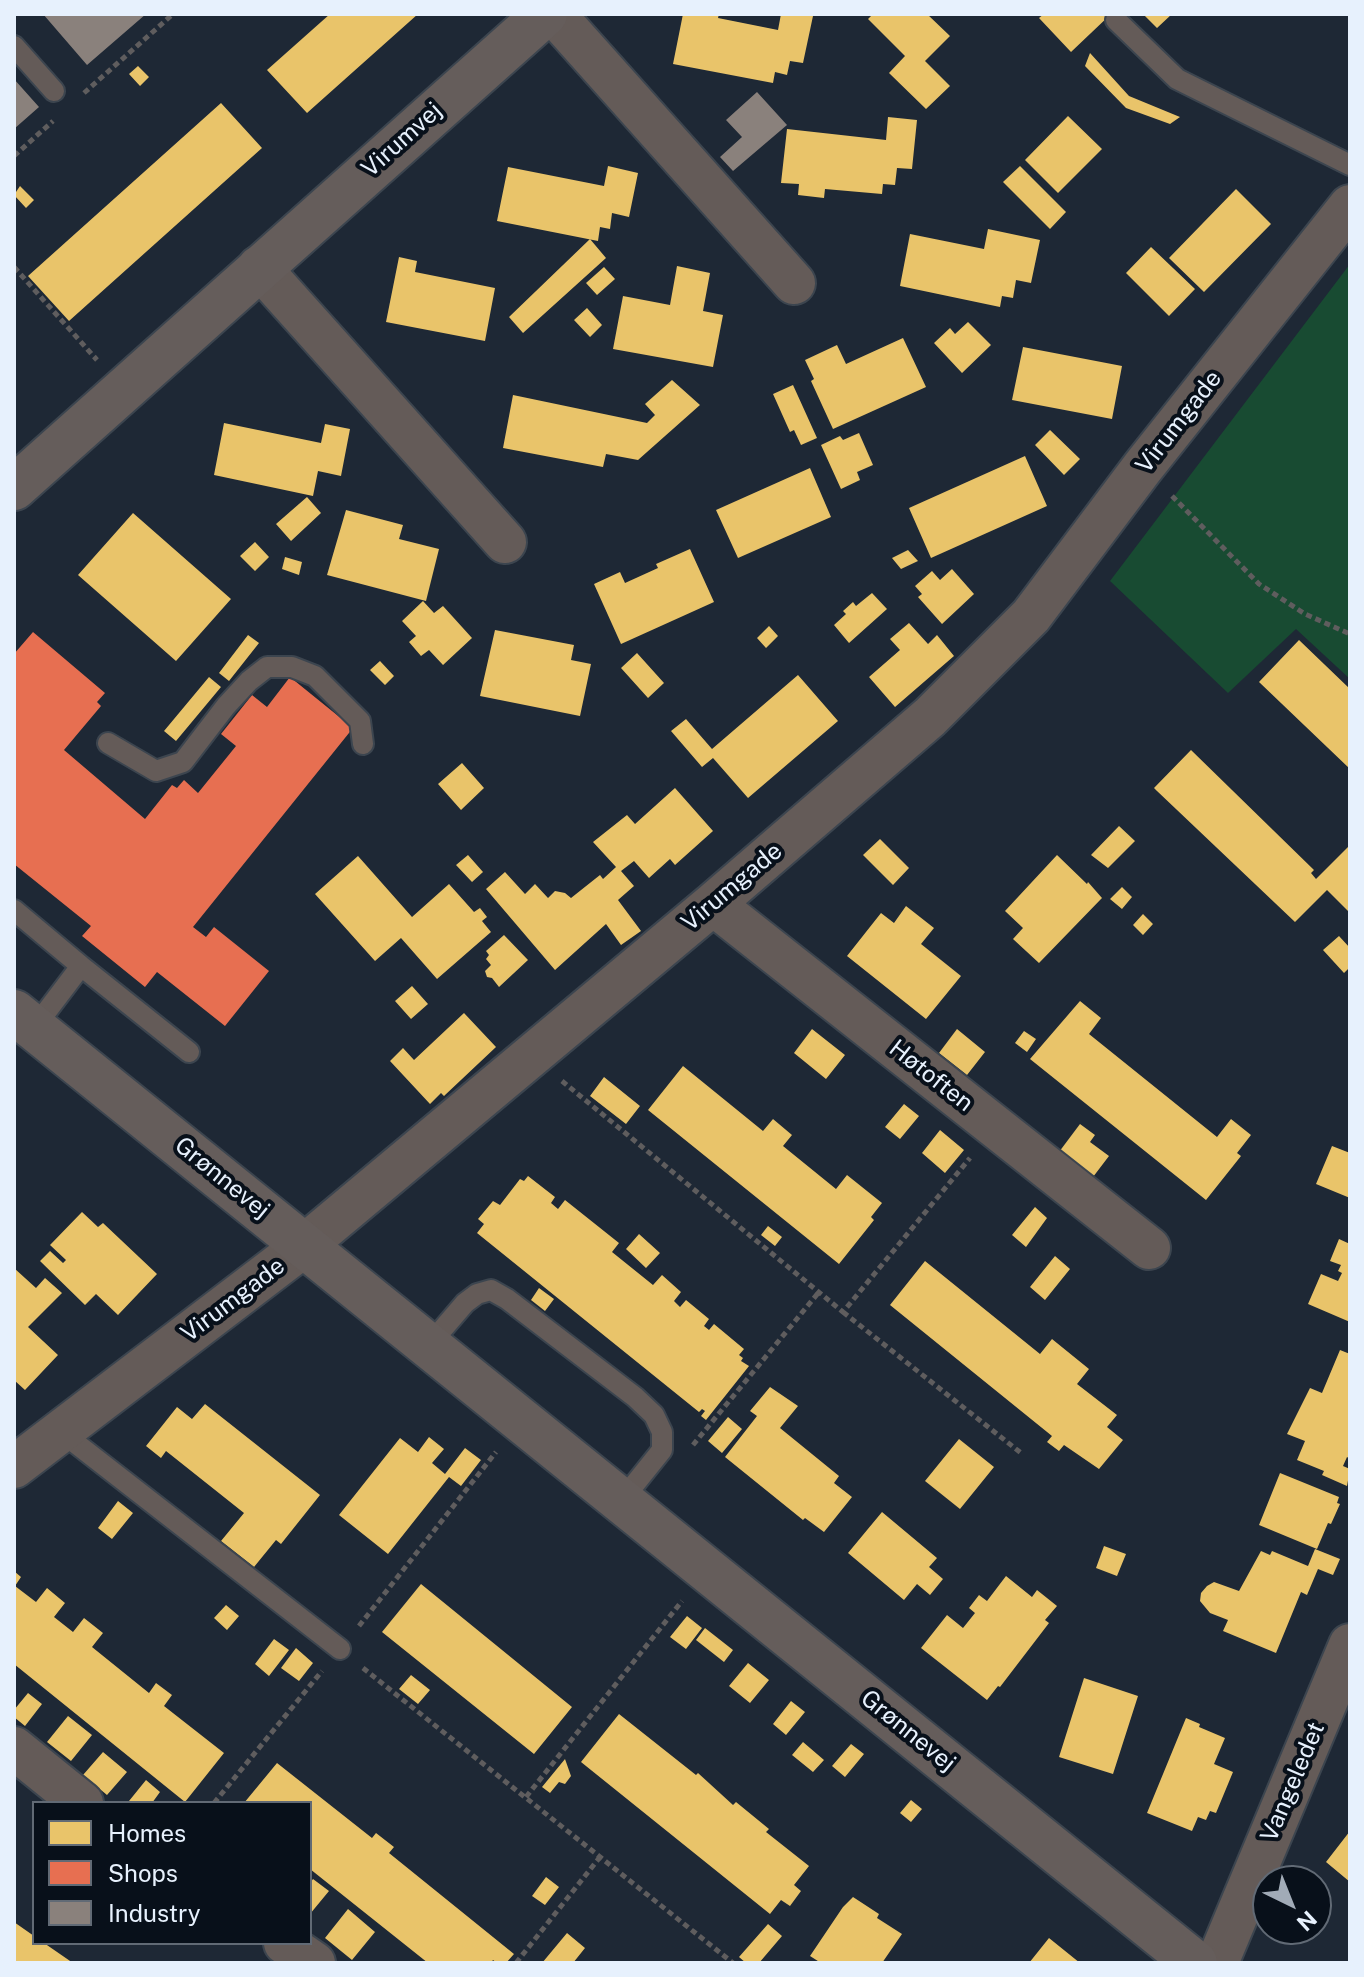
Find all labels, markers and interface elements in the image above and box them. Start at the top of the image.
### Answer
street label: Virumvej [356,97,448,183]
street label: Virumgade [1130,365,1228,479]
street label: Virumgade [676,837,788,937]
street label: Høtoften [883,1034,979,1118]
street label: Grønnevej [169,1131,275,1225]
street label: Virumgade [176,1252,290,1348]
street label: Grønnevej [855,1684,961,1778]
street label: Vangeledet [1255,1718,1331,1846]
legend [32,1801,312,1945]
text: Homes [108,1819,186,1847]
text: Shops [108,1859,178,1887]
north arrow [1252,1865,1332,1945]
text: Industry [108,1899,201,1927]
text: N [1292,1906,1322,1936]

